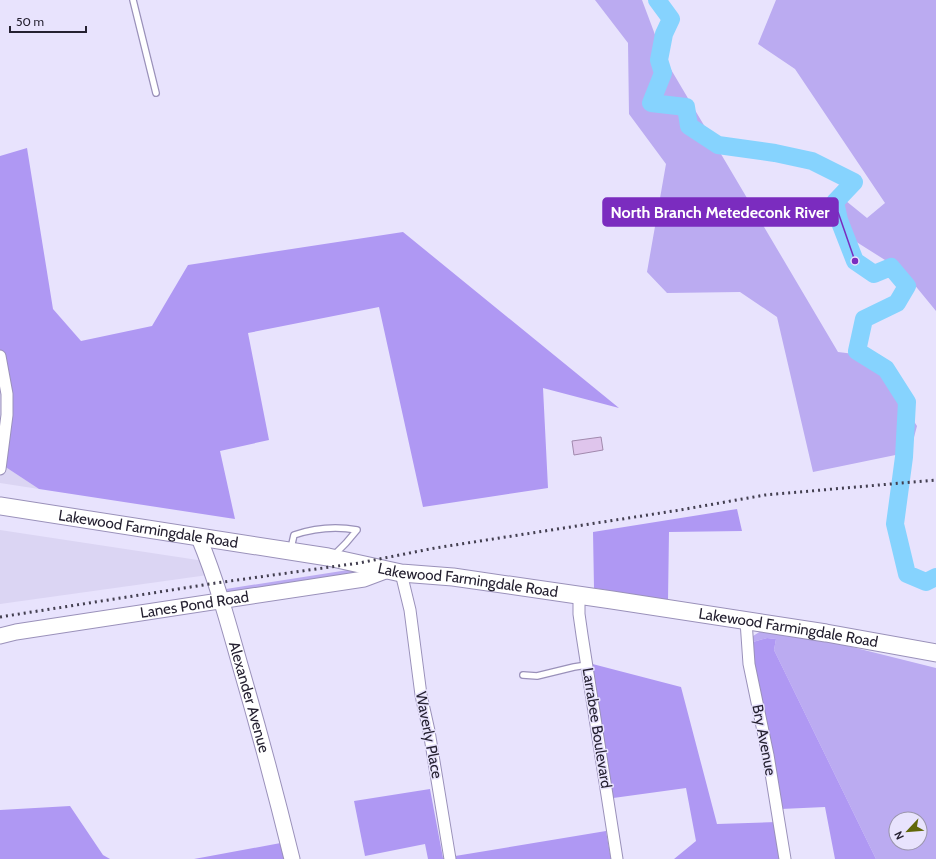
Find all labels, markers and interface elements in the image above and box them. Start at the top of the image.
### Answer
scale bar [10,8,86,34]
text: 50 m [16,14,44,29]
callout: North Branch Metedeconk River [603,198,838,226]
text: North Branch Metedeconk River [610,203,830,222]
street label: Lakewood Farmingdale Road [57,506,239,552]
street label: Lakewood Farmingdale Road [376,559,559,601]
street label: Lanes Pond Road [139,588,250,622]
street label: Lakewood Farmingdale Road [697,604,880,651]
street label: Alexander Avenue [225,640,273,755]
street label: Larrabee Boulevard [579,666,615,790]
street label: Waverly Place [412,690,446,780]
street label: Bry Avenue [748,703,780,777]
north arrow [888,811,928,851]
text: N [891,829,907,842]

